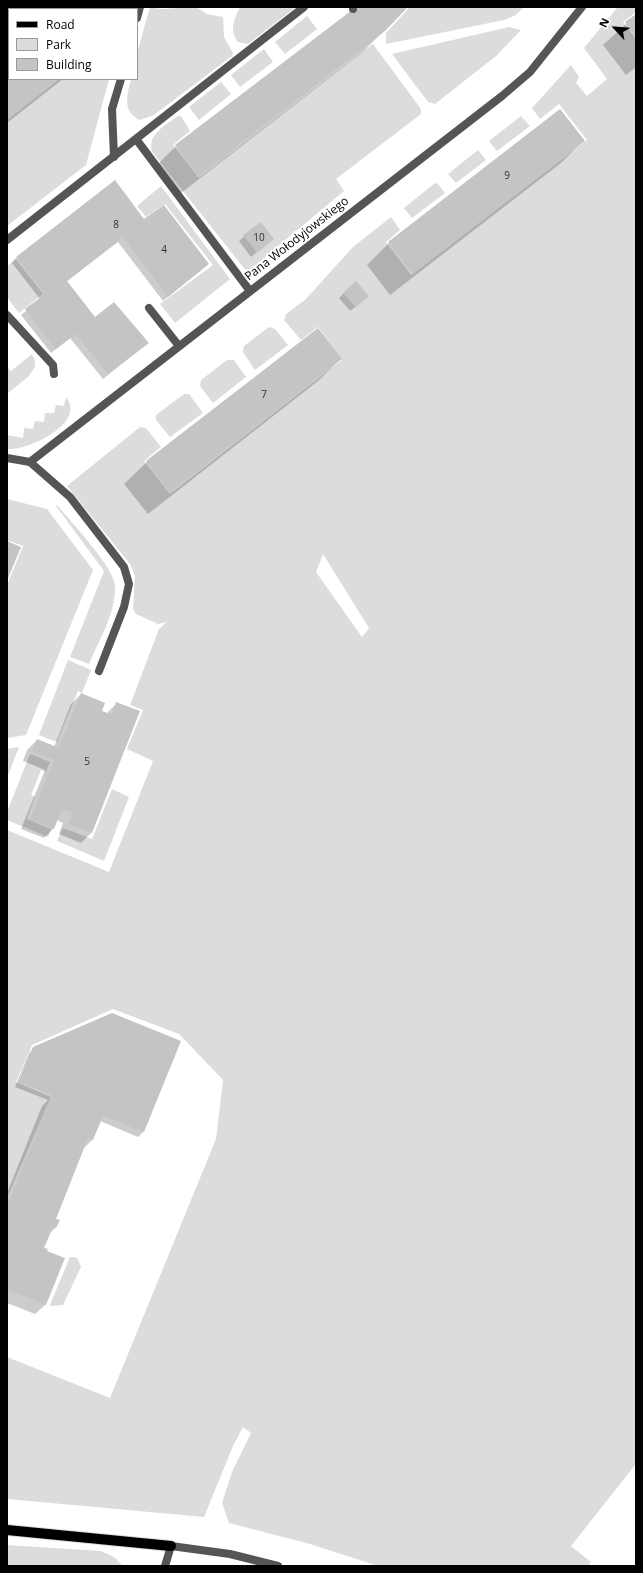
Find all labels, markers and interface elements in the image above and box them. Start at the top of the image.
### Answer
legend [8,8,138,80]
north arrow [595,8,635,48]
text: N [595,15,612,30]
text: Road [46,16,75,33]
text: Park [46,36,71,53]
text: Building [46,56,91,73]
house number: 9 [504,170,510,182]
street label: Pana Wołodyjowskiego [242,194,352,284]
house number: 8 [113,219,119,231]
house number: 10 [253,232,265,244]
house number: 4 [161,244,167,256]
house number: 7 [261,389,267,401]
house number: 5 [84,756,90,768]

